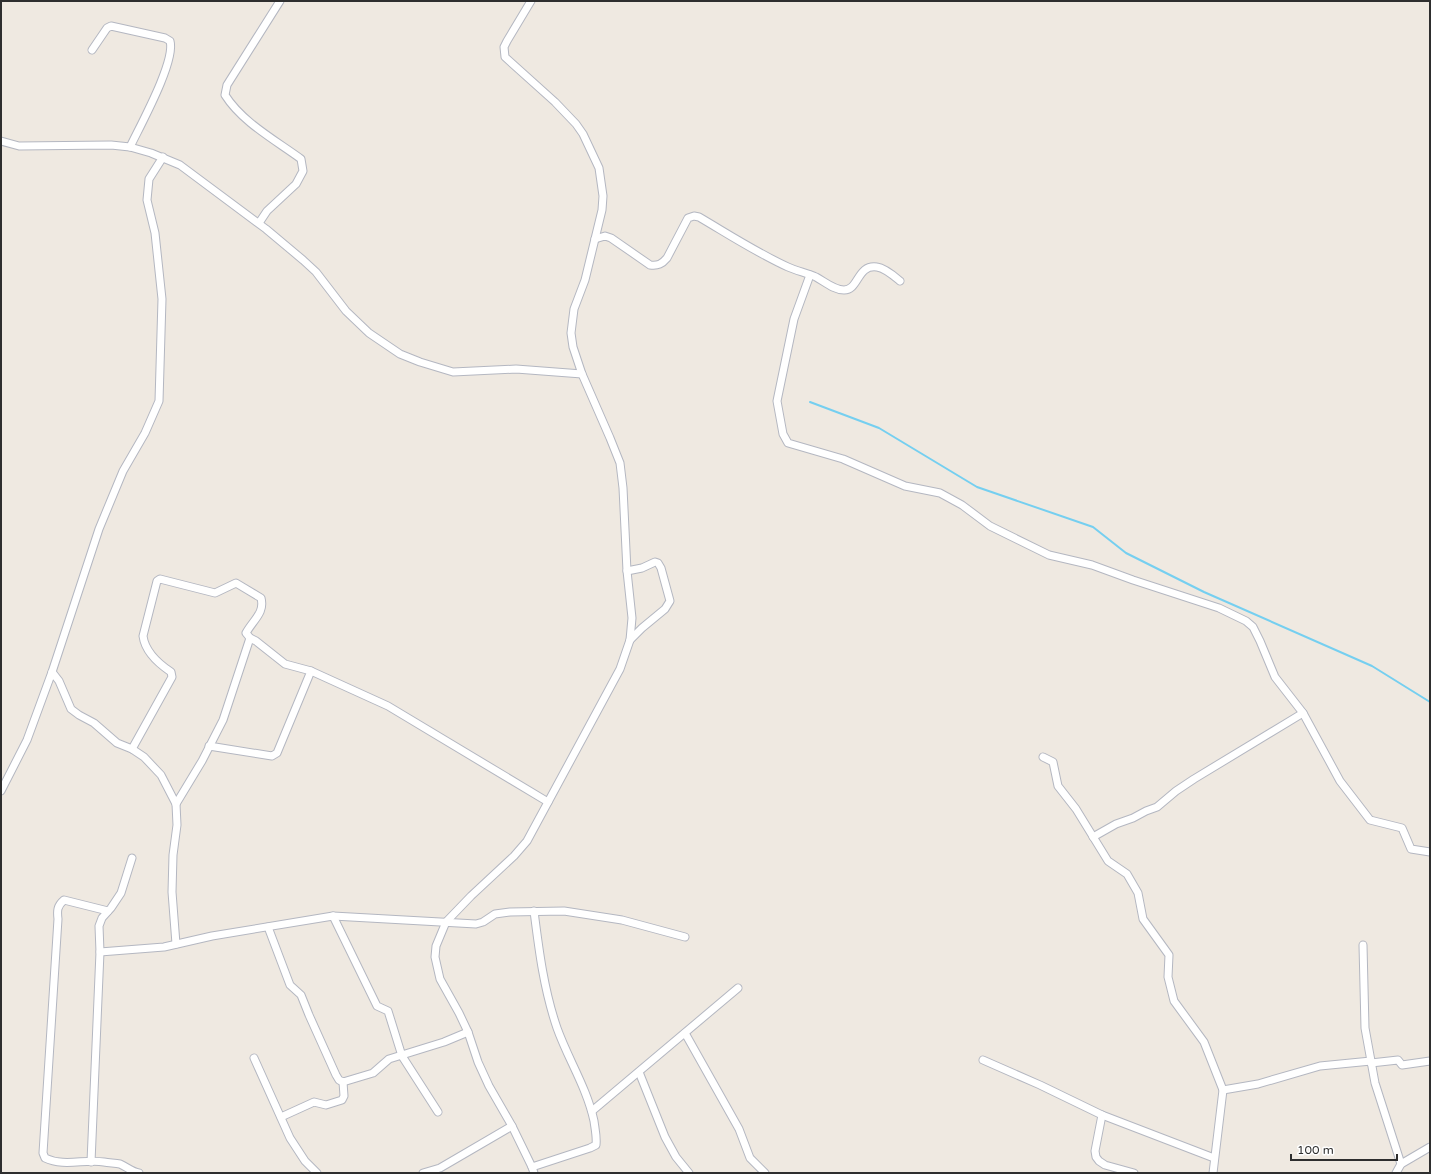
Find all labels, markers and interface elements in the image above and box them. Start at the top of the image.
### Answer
scale bar [1291,1136,1397,1162]
text: 100 m [1297,1143,1334,1157]

